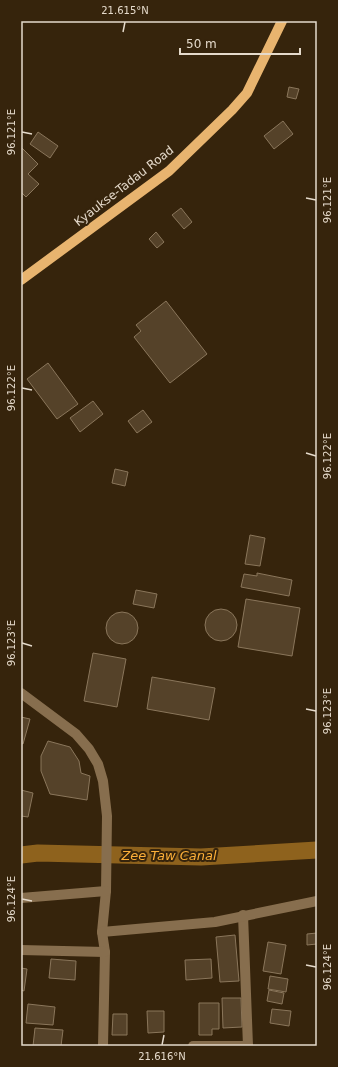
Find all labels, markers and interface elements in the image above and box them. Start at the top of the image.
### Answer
text: 21.615°N [101,5,149,16]
scale bar [180,30,300,56]
text: 50 m [186,37,217,51]
text: 96.121°E [6,109,17,155]
street label: Kyaukse-Tadau Road [72,143,176,229]
text: 96.121°E [322,177,333,223]
text: 96.122°E [6,365,17,411]
text: 96.122°E [322,433,333,479]
text: 96.123°E [6,620,17,666]
text: 96.123°E [322,688,333,734]
water label: Zee Taw Canal [120,848,217,863]
text: 96.124°E [6,876,17,922]
text: 96.124°E [322,944,333,990]
text: 21.616°N [138,1051,186,1062]

